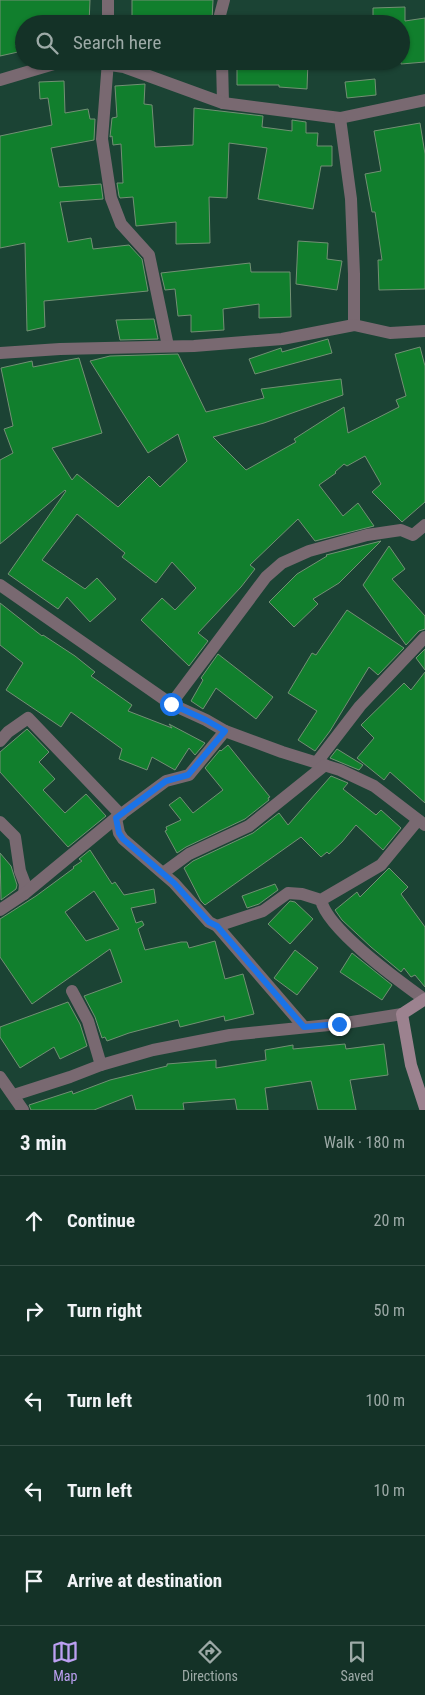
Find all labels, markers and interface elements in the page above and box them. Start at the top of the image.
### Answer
search box [15,15,410,70]
icon: search [33,29,61,57]
text: Search here [73,31,161,54]
route start [160,693,183,716]
route end [328,1013,351,1036]
text: 3 min [20,1131,67,1155]
text: Walk · 180 m [324,1133,405,1152]
icon: ahead [20,1207,48,1235]
text: Continue [67,1209,135,1232]
text: 20 m [373,1211,405,1230]
icon: right [20,1297,48,1325]
text: Turn right [67,1299,142,1322]
text: 50 m [373,1301,405,1320]
icon: left [20,1387,48,1415]
text: Turn left [67,1389,132,1412]
text: 100 m [366,1391,405,1410]
icon: left [20,1477,48,1505]
text: Turn left [67,1479,132,1502]
text: 10 m [373,1481,405,1500]
icon: arrive [20,1567,48,1595]
text: Arrive at destination [67,1569,222,1592]
tab: Map [51,1638,79,1684]
tab: Directions [182,1638,238,1684]
tab: Saved [340,1638,374,1684]

